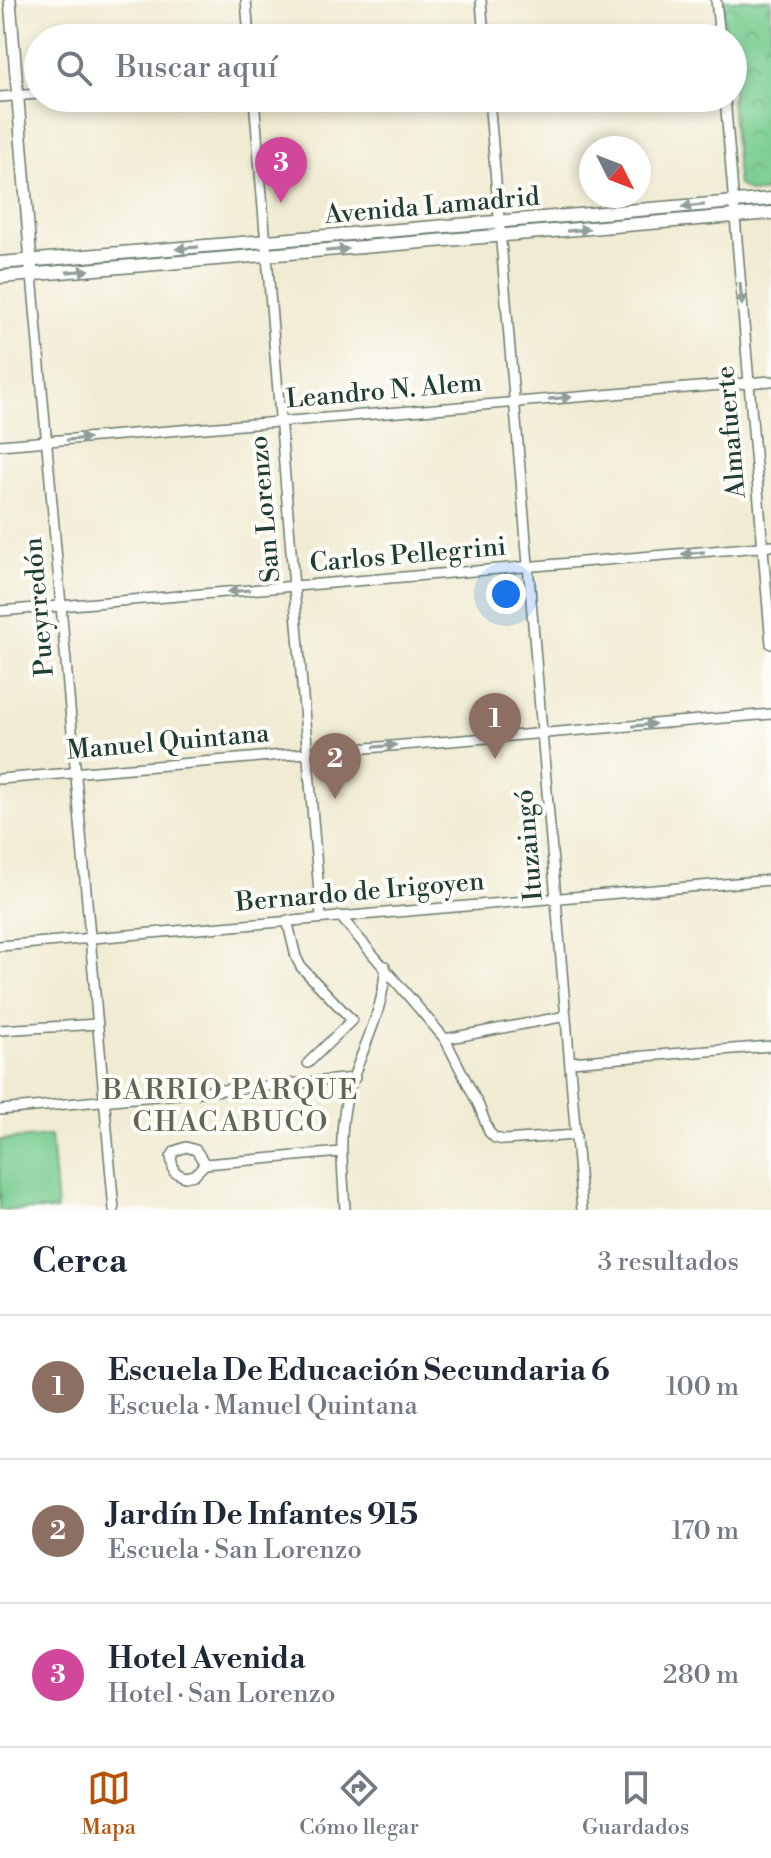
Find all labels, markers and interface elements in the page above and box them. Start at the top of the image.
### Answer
search box [24,24,747,112]
icon: search [52,46,96,90]
text: Buscar aquí [116,49,278,87]
north arrow [579,136,651,208]
pin: 3 [255,137,307,203]
street label: Avenida Lamadrid [322,181,541,231]
one-way arrow [680,199,705,212]
one-way arrow [566,223,591,236]
one-way arrow [174,242,199,255]
one-way arrow [325,243,350,256]
one-way arrow [66,264,91,277]
one-way arrow [735,282,748,307]
street label: Almafuerte [709,364,753,501]
street label: Leandro N. Alem [285,366,484,416]
one-way arrow [548,391,573,404]
one-way arrow [66,432,91,445]
street label: San Lorenzo [243,434,287,584]
street label: Carlos Pellegrini [308,530,508,580]
street label: Pueyrredón [17,536,61,678]
one-way arrow [680,547,705,560]
your location [486,574,526,614]
one-way arrow [226,585,251,598]
pin: 1 [469,693,521,759]
street label: Manuel Quintana [65,717,271,767]
one-way arrow [632,718,657,731]
pin: 2 [309,733,361,799]
one-way arrow [373,739,398,752]
street label: Ituzaingó [508,788,550,902]
street label: Bernardo de Irigoyen [233,865,486,919]
district label: BARRIO PARQUE CHACABUCO [101,1073,360,1140]
text: Cerca [32,1241,127,1283]
text: 3 resultados [598,1246,739,1278]
text: Escuela De Educación Secundaria 6 [108,1352,610,1390]
text: 1 [52,1371,64,1403]
text: 100 m [666,1371,739,1403]
text: Escuela · Manuel Quintana [108,1390,418,1422]
text: Jardín De Infantes 915 [108,1496,418,1534]
text: 2 [50,1515,66,1547]
text: 170 m [671,1515,739,1547]
text: Escuela · San Lorenzo [108,1534,362,1566]
text: Hotel Avenida [108,1640,306,1678]
text: 3 [50,1659,66,1691]
text: 280 m [663,1659,739,1691]
text: Hotel · San Lorenzo [108,1678,336,1710]
tab: Mapa [82,1766,136,1841]
tab: Cómo llegar [299,1766,419,1841]
tab: Guardados [582,1766,689,1841]

